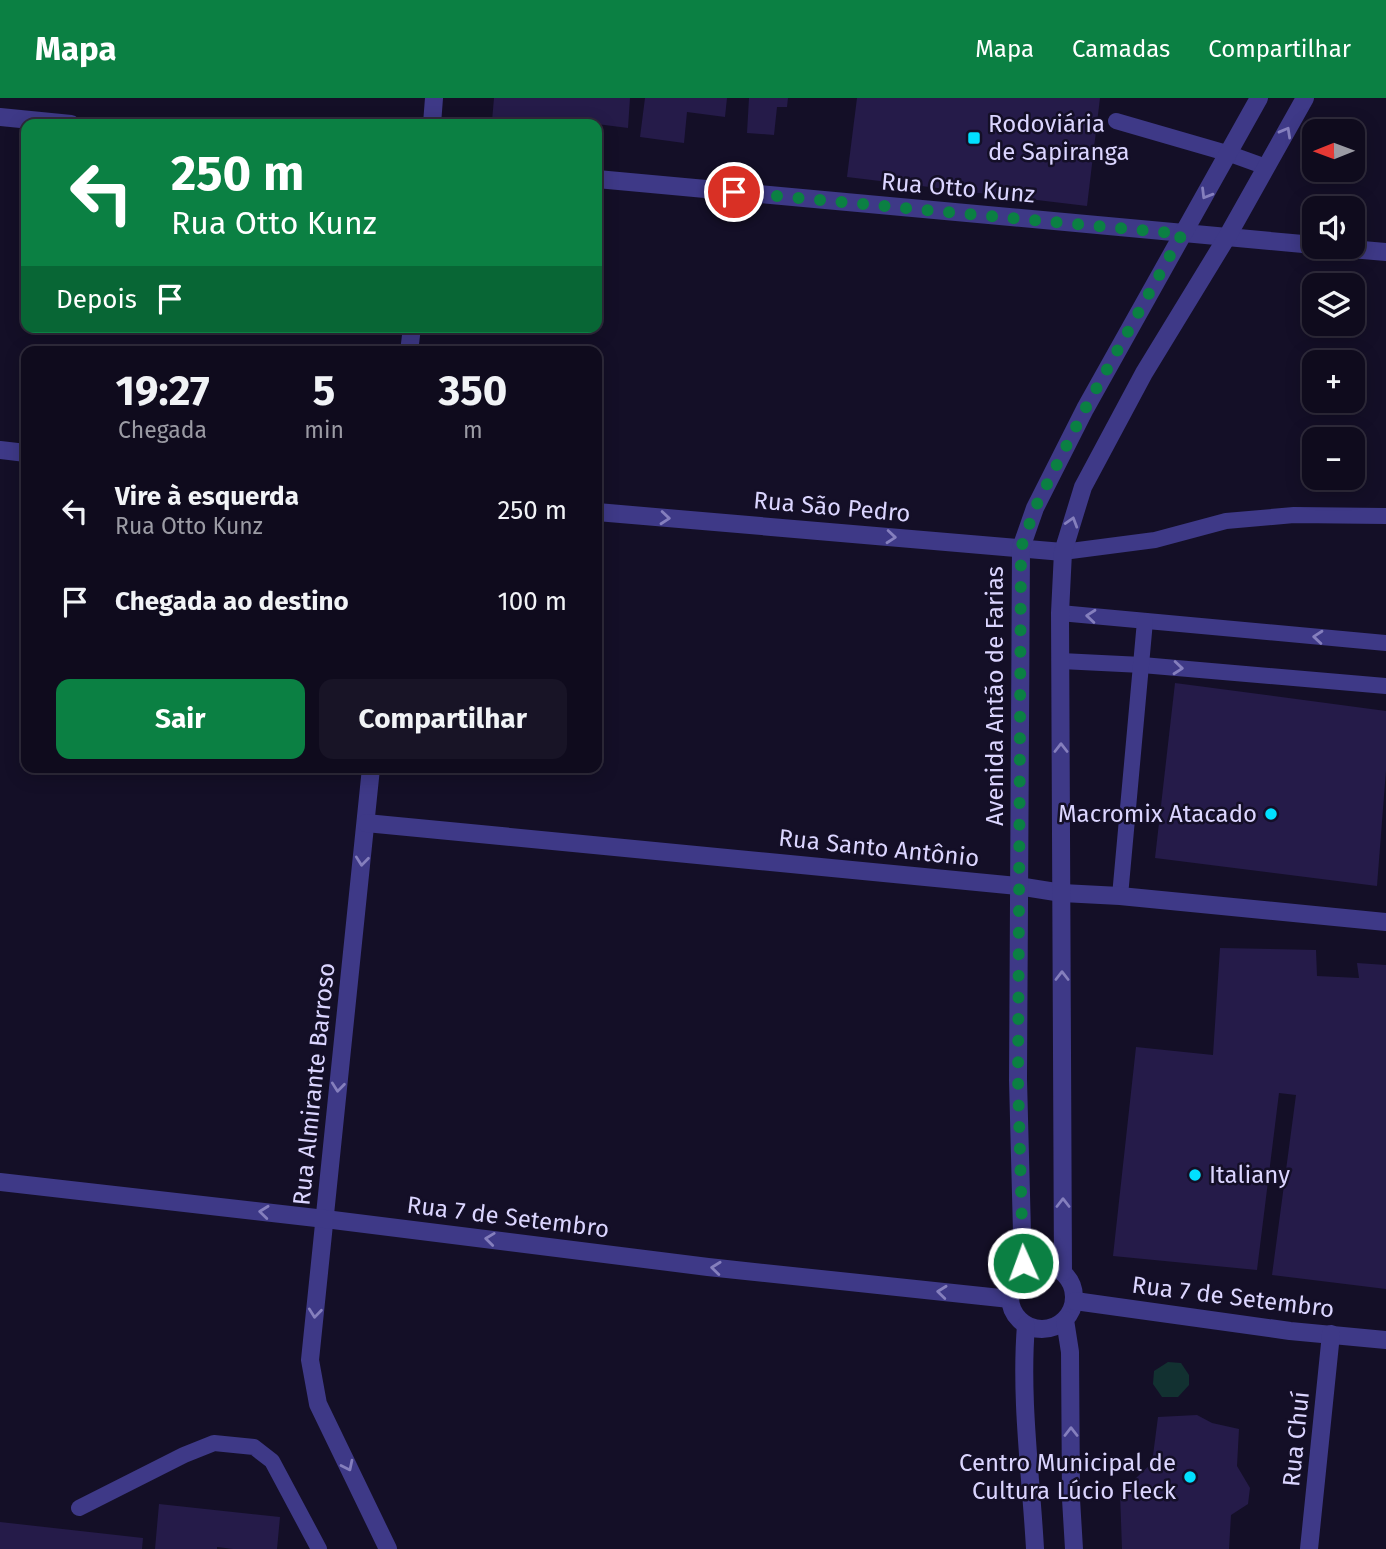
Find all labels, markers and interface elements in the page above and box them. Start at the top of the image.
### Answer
text: Mapa [35,29,116,69]
text: Mapa [975,35,1034,63]
text: Camadas [1072,35,1170,63]
text: Compartilhar [1208,35,1351,63]
place label: Rodoviária de Sapiranga [988,110,1130,166]
north arrow [1302,119,1365,182]
map controls [1302,119,1365,490]
one-way arrow [1278,127,1291,140]
marker: Rodoviária de Sapiranga [966,130,982,146]
text: 250 m [171,144,304,203]
icon: left [56,147,147,238]
pin [704,162,764,222]
street label: Rua Otto Kunz [880,167,1036,209]
icon: arrive [715,173,753,211]
one-way arrow [1201,186,1214,199]
button: sound [1302,196,1365,259]
text: Rua Otto Kunz [171,204,377,242]
button: layers [1302,273,1365,336]
icon: arrive [151,280,189,318]
text: Depois [56,284,137,315]
button: + [1302,350,1365,413]
text: 19:27 [116,366,210,416]
text: 5 [313,366,335,416]
text: 350 [438,366,507,416]
text: Chegada [118,416,207,444]
text: min [304,416,344,444]
text: m [463,416,483,444]
button: − [1302,427,1365,490]
text: Vire à esquerda [115,481,299,512]
street label: Rua São Pedro [752,486,912,528]
icon: left [56,492,94,530]
text: 250 m [497,495,567,526]
one-way arrow [660,510,671,525]
text: Rua Otto Kunz [115,512,263,540]
one-way arrow [1064,517,1079,529]
one-way arrow [886,529,897,544]
street label: Avenida Antão de Farias [981,566,1009,826]
icon: arrive [56,583,94,621]
text: Chegada ao destino [115,586,349,617]
text: 100 m [498,586,567,617]
one-way arrow [1086,609,1097,624]
one-way arrow [1312,630,1323,645]
one-way arrow [1173,660,1184,675]
button: Sair [56,679,305,759]
button: Compartilhar [319,679,567,759]
one-way arrow [1053,743,1069,753]
place label: Macromix Atacado [1058,800,1257,828]
marker: Macromix Atacado [1263,806,1279,822]
street label: Rua Santo Antônio [777,824,981,872]
one-way arrow [355,855,370,866]
street label: Rua Almirante Barroso [287,961,341,1207]
one-way arrow [1054,970,1070,981]
one-way arrow [331,1081,346,1093]
place label: Italiany [1209,1161,1290,1189]
marker: Italiany [1187,1167,1203,1183]
street label: Rua 7 de Setembro [405,1191,611,1243]
one-way arrow [1055,1198,1071,1208]
one-way arrow [259,1205,270,1220]
position arrow [986,1226,1060,1300]
one-way arrow [484,1232,496,1247]
one-way arrow [710,1260,722,1275]
street label: Rua 7 de Setembro [1130,1271,1336,1323]
one-way arrow [936,1284,948,1299]
one-way arrow [308,1308,323,1319]
street label: Rua Chuí [1277,1390,1315,1488]
one-way arrow [1063,1426,1078,1437]
place label: Centro Municipal de Cultura Lúcio Fleck [959,1449,1177,1505]
one-way arrow [339,1459,353,1471]
marker: Centro Municipal de Cultura Lúcio Fleck [1182,1469,1198,1485]

